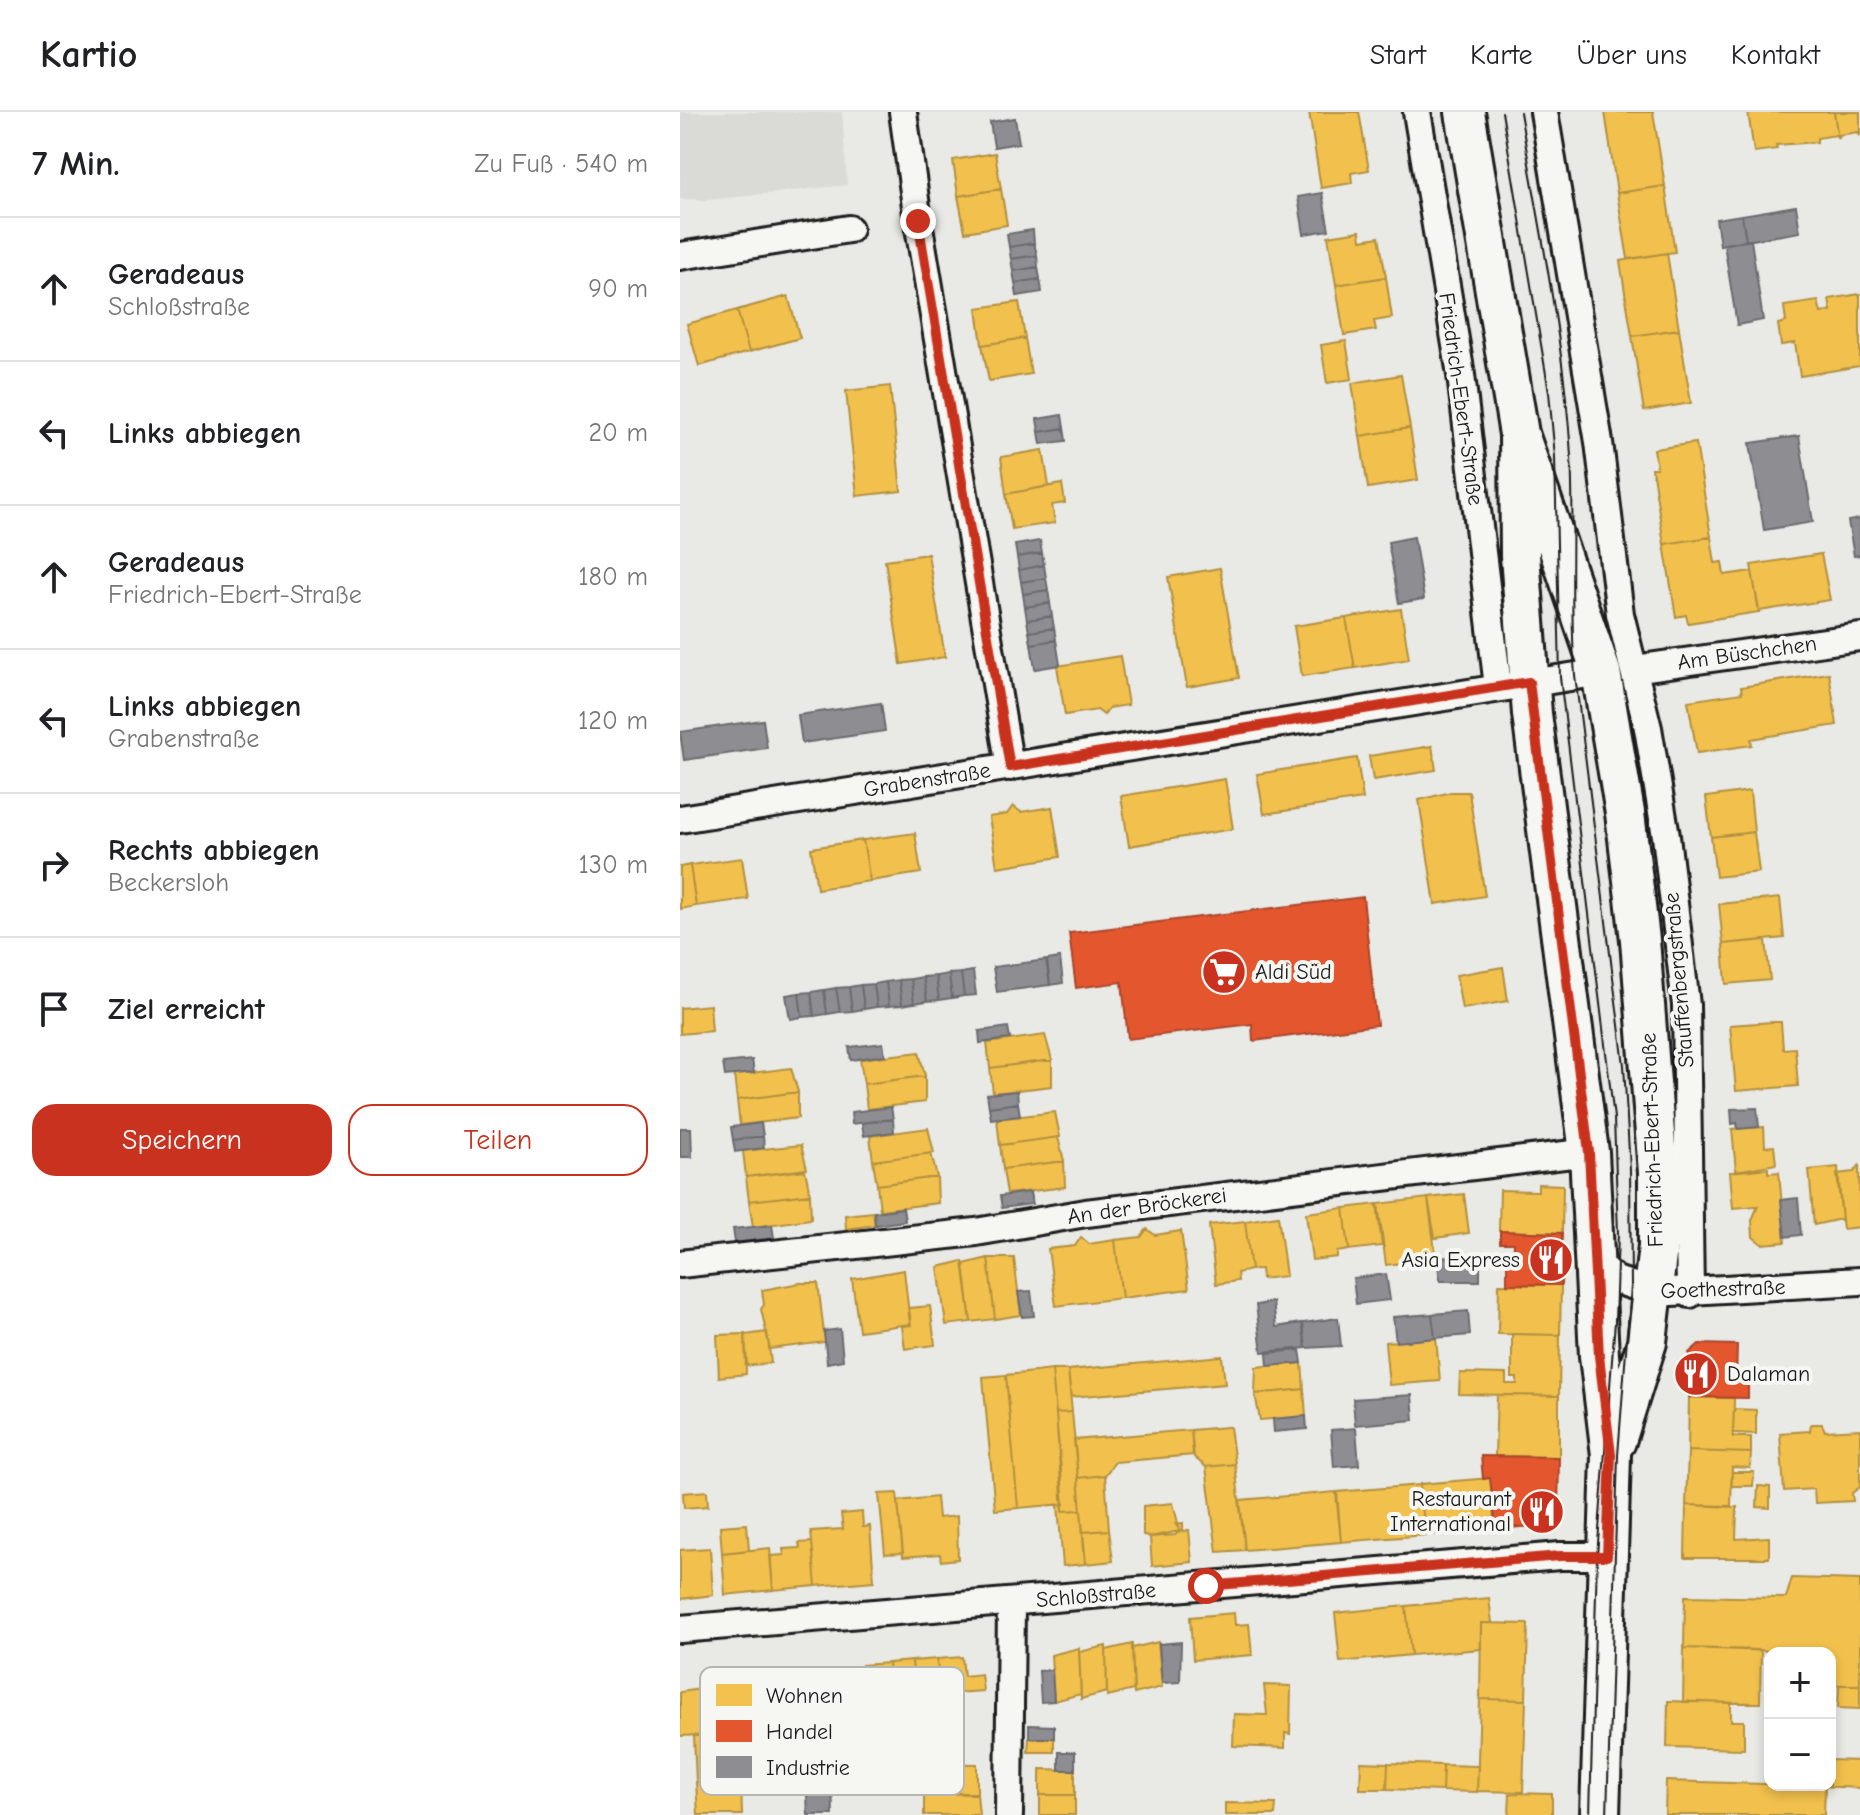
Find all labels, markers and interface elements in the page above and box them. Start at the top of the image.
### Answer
text: Kartio [40,33,137,77]
text: Start [1370,39,1426,71]
text: Karte [1470,39,1533,71]
text: Über uns [1577,39,1687,71]
text: Kontakt [1731,39,1820,71]
text: 7 Min. [32,144,120,184]
text: Zu Fuß · 540 m [474,149,648,179]
route end [900,203,936,239]
text: Geradeaus [108,257,244,292]
icon: ahead [32,267,76,311]
text: 90 m [588,274,648,304]
street label: Friedrich-Ebert-Straße [1433,291,1489,507]
text: Schloßstraße [108,292,250,322]
icon: left [32,411,76,455]
text: Links abbiegen [108,416,301,451]
text: 20 m [588,418,648,448]
text: Geradeaus [108,545,244,580]
icon: ahead [32,555,76,599]
text: 180 m [578,562,648,592]
text: Friedrich-Ebert-Straße [108,580,362,610]
street label: Am Büschchen [1676,630,1818,676]
text: Links abbiegen [108,689,301,724]
icon: left [32,699,76,743]
text: 120 m [578,706,648,736]
text: Grabenstraße [108,724,259,754]
street label: Grabenstraße [862,757,992,803]
text: Rechts abbiegen [108,833,320,868]
icon: right [32,843,76,887]
text: 130 m [579,850,648,880]
text: Beckersloh [108,868,229,898]
street label: Stauffenbergstraße [1658,891,1700,1069]
supermarket icon: Aldi Süd [1200,948,1248,996]
place label: Aldi Süd [1255,959,1332,985]
icon: arrive [32,987,76,1031]
text: Ziel erreicht [108,992,265,1027]
street label: Friedrich-Ebert-Straße [1635,1032,1669,1248]
button: Speichern [32,1104,332,1176]
button: Teilen [348,1104,648,1176]
street label: An der Bröckerei [1066,1182,1228,1230]
restaurant icon: Asia Express [1527,1236,1575,1284]
place label: Asia Express [1401,1247,1520,1273]
street label: Goethestraße [1660,1274,1786,1304]
restaurant icon: Dalaman [1672,1350,1720,1398]
place label: Dalaman [1727,1361,1810,1387]
place label: Restaurant International [1390,1486,1512,1537]
restaurant icon: Restaurant International [1518,1488,1566,1536]
route start [1188,1568,1224,1604]
street label: Schloßstraße [1035,1577,1157,1613]
map controls [1764,1647,1836,1791]
button: + [1764,1647,1836,1719]
legend [700,1667,964,1795]
text: Wohnen [766,1683,843,1709]
text: Handel [766,1719,833,1745]
button: − [1764,1719,1836,1791]
text: Industrie [766,1755,850,1781]

